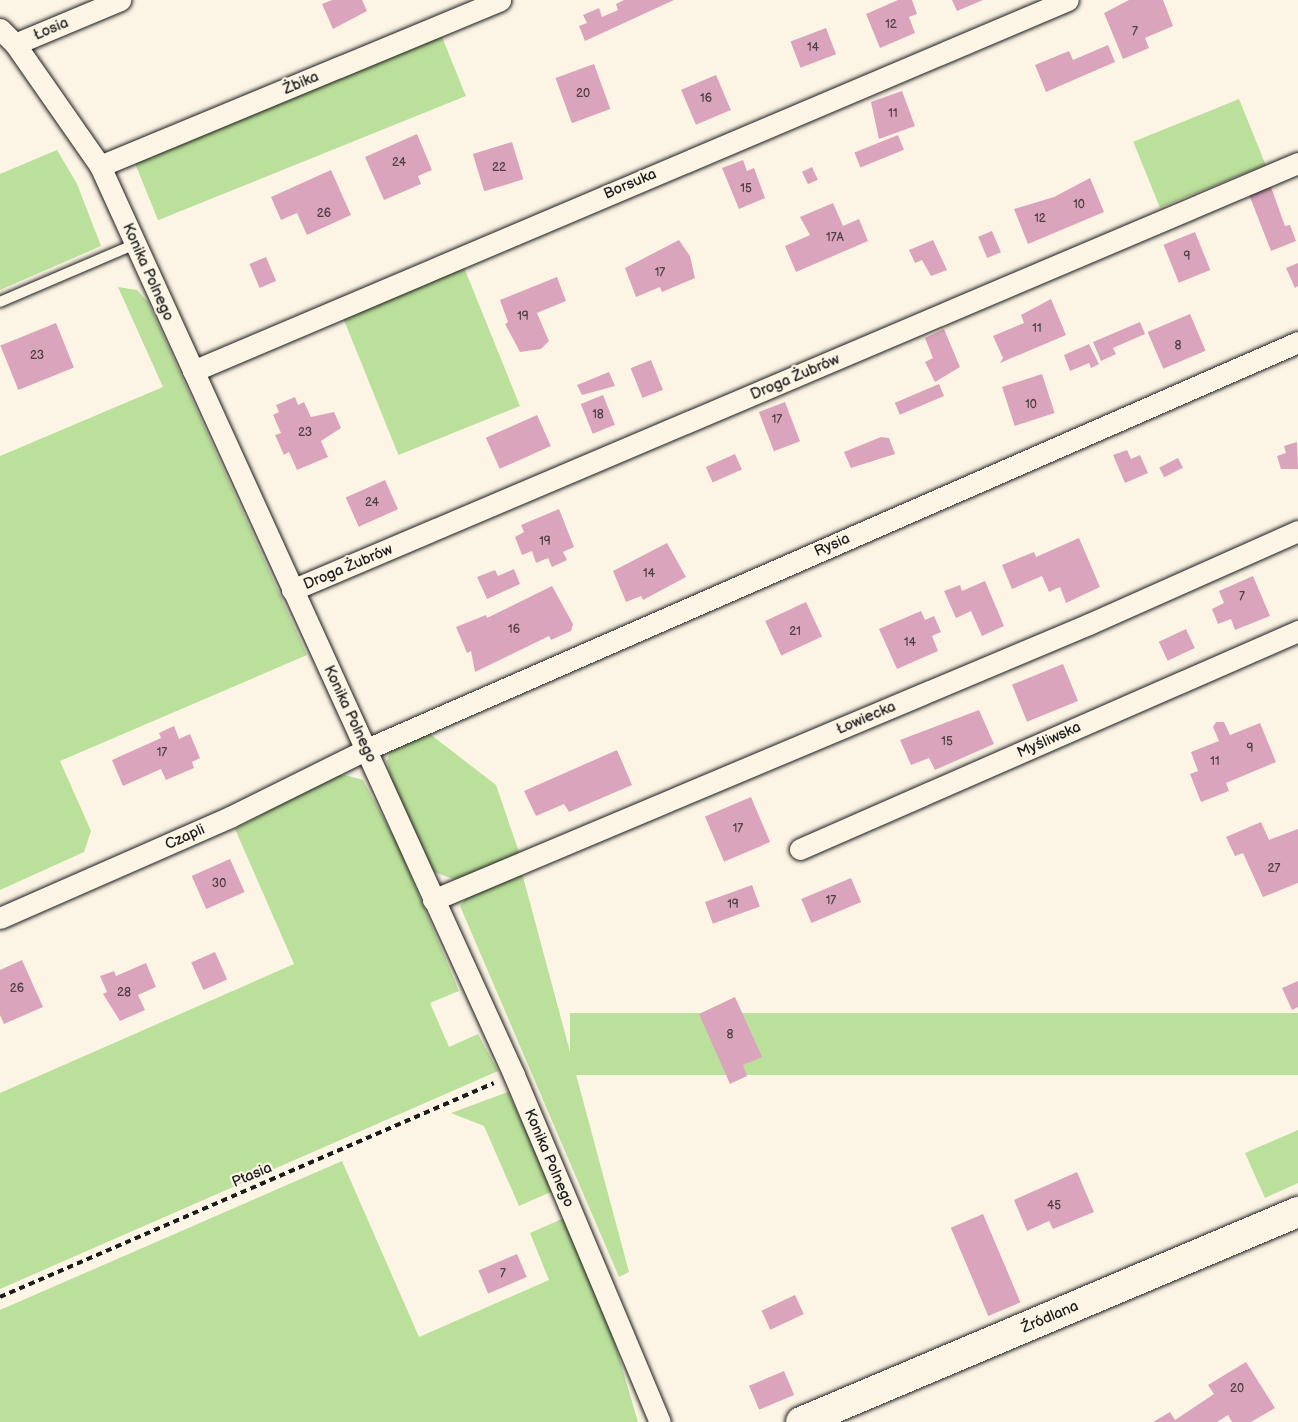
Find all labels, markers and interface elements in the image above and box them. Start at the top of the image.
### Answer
street label: Łosia [31,14,71,44]
house number: 12 [885,18,897,32]
house number: 7 [1132,25,1138,39]
house number: 14 [807,41,819,55]
street label: Żbika [281,68,321,98]
house number: 20 [576,87,590,101]
house number: 16 [700,92,712,106]
house number: 11 [888,107,898,121]
house number: 24 [392,156,406,170]
house number: 22 [492,161,506,175]
street label: Borsuka [601,165,659,203]
house number: 15 [740,182,752,196]
house number: 10 [1073,198,1085,212]
house number: 26 [317,207,331,221]
house number: 12 [1034,212,1046,226]
street label: Konika Polnego [118,220,178,324]
house number: 17A [826,231,844,245]
house number: 9 [1184,250,1190,264]
house number: 17 [655,266,665,280]
house number: 19 [517,310,529,324]
house number: 11 [1032,322,1042,336]
house number: 8 [1175,339,1181,353]
house number: 23 [30,349,44,363]
street label: Droga Żubrów [748,350,842,404]
house number: 10 [1025,398,1037,412]
house number: 18 [592,408,604,422]
house number: 17 [772,413,782,427]
house number: 23 [298,426,312,440]
house number: 24 [365,496,379,510]
street label: Rysia [811,529,853,561]
house number: 19 [539,535,551,549]
street label: Droga Żubrów [301,540,395,594]
house number: 14 [643,567,655,581]
house number: 7 [1239,590,1245,604]
house number: 16 [508,623,520,637]
house number: 21 [789,625,801,639]
house number: 14 [904,636,916,650]
street label: Konika Polnego [320,663,380,765]
street label: Łowiecka [834,697,898,739]
street label: Myśliwska [1014,718,1084,762]
house number: 15 [941,735,953,749]
house number: 9 [1247,742,1253,756]
house number: 17 [157,746,167,760]
house number: 11 [1210,755,1220,769]
street label: Czapli [162,820,208,854]
house number: 17 [733,822,743,836]
house number: 27 [1268,862,1280,876]
house number: 30 [212,877,226,891]
house number: 17 [826,894,836,908]
house number: 19 [727,898,739,912]
house number: 26 [10,982,24,996]
house number: 28 [117,986,131,1000]
house number: 8 [727,1028,733,1042]
street label: Konika Polnego [520,1106,578,1210]
street label: Ptasia [229,1159,275,1191]
house number: 45 [1047,1199,1061,1213]
house number: 7 [500,1267,506,1281]
street label: Źródlana [1019,1297,1081,1337]
house number: 20 [1230,1382,1244,1396]

